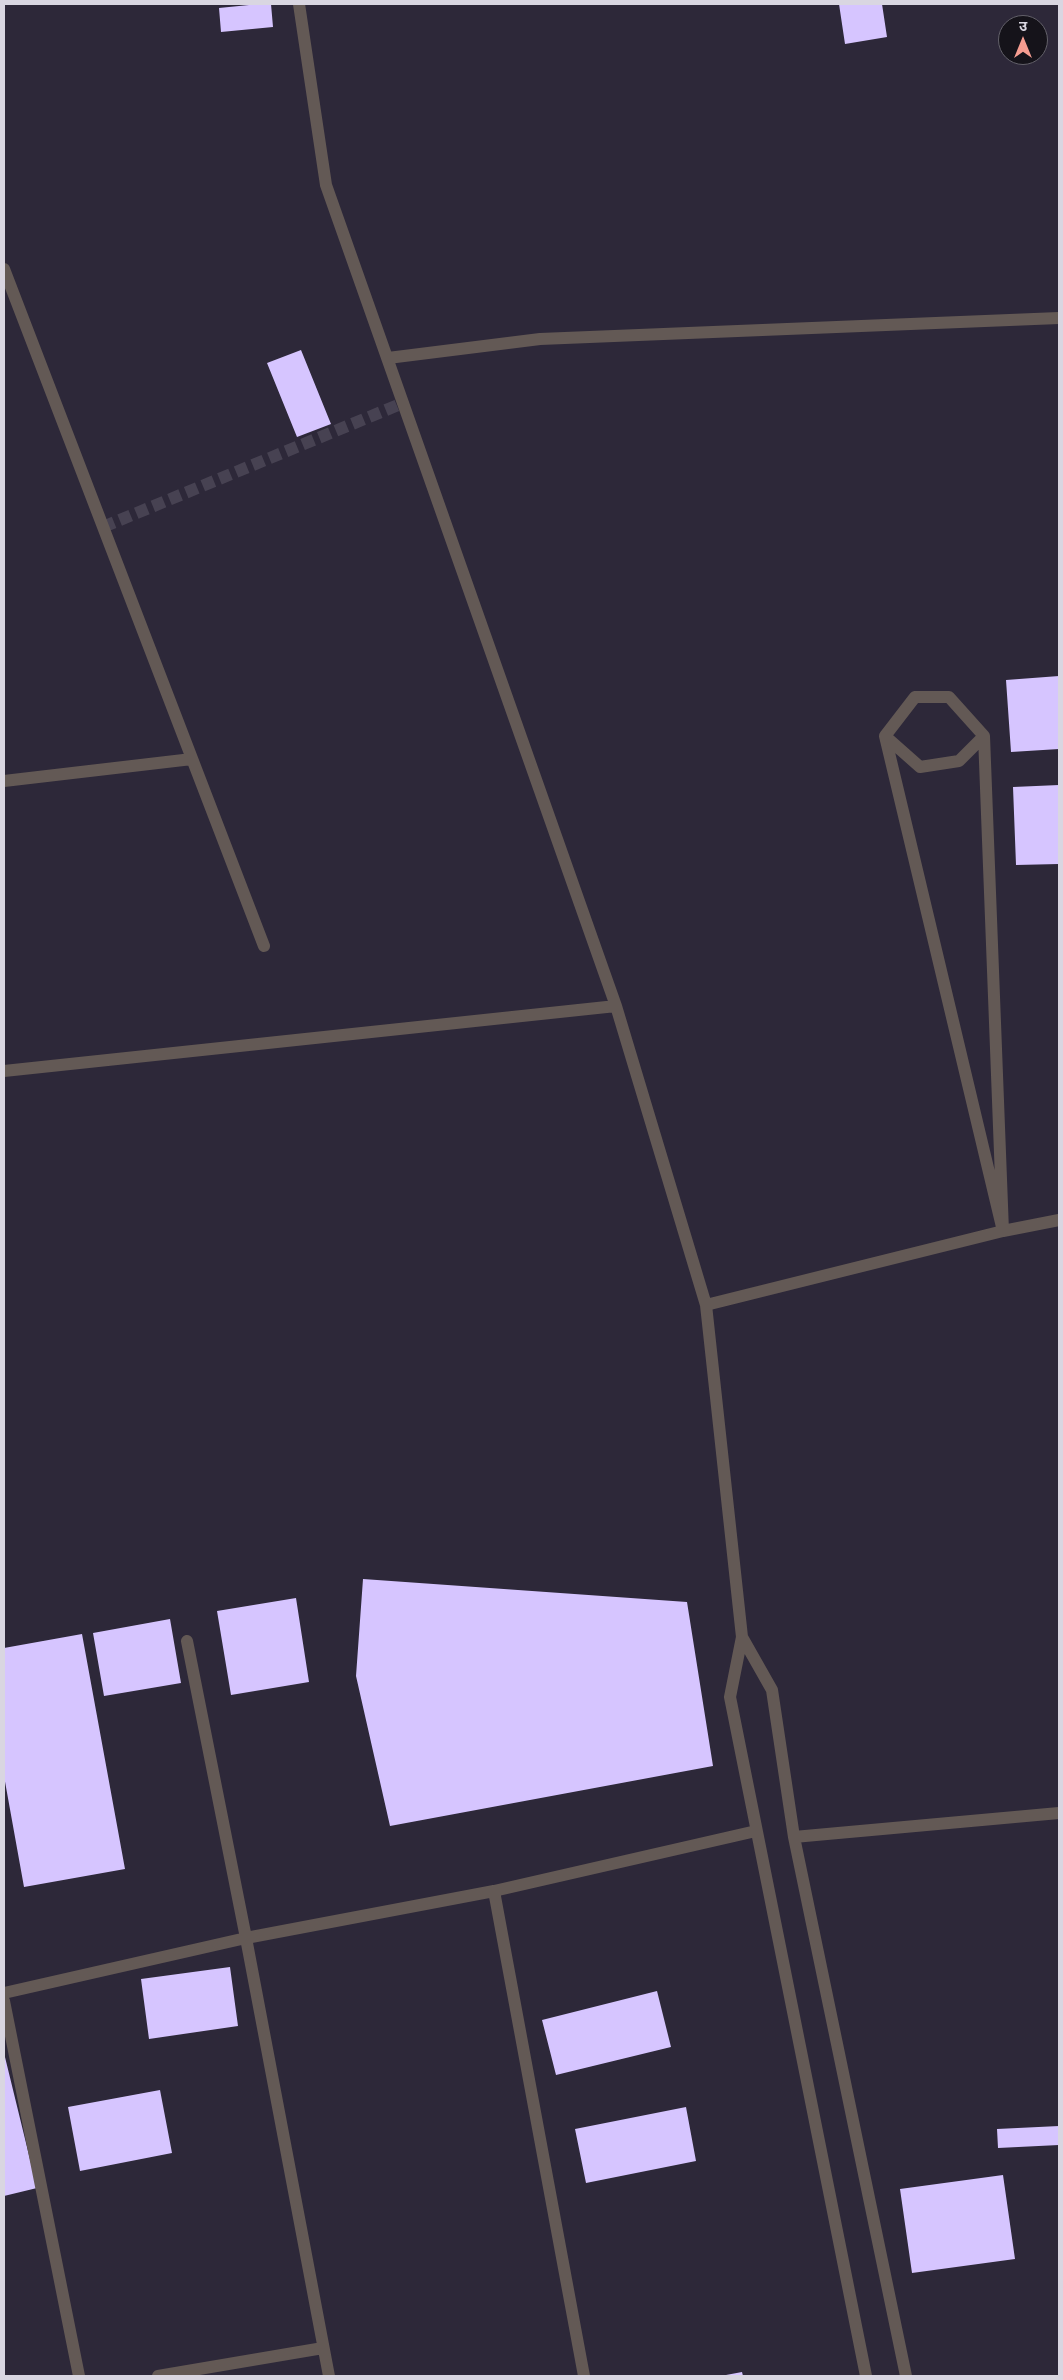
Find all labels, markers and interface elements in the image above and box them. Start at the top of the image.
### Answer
north arrow [998,15,1048,65]
text: उ [1019,18,1027,34]

